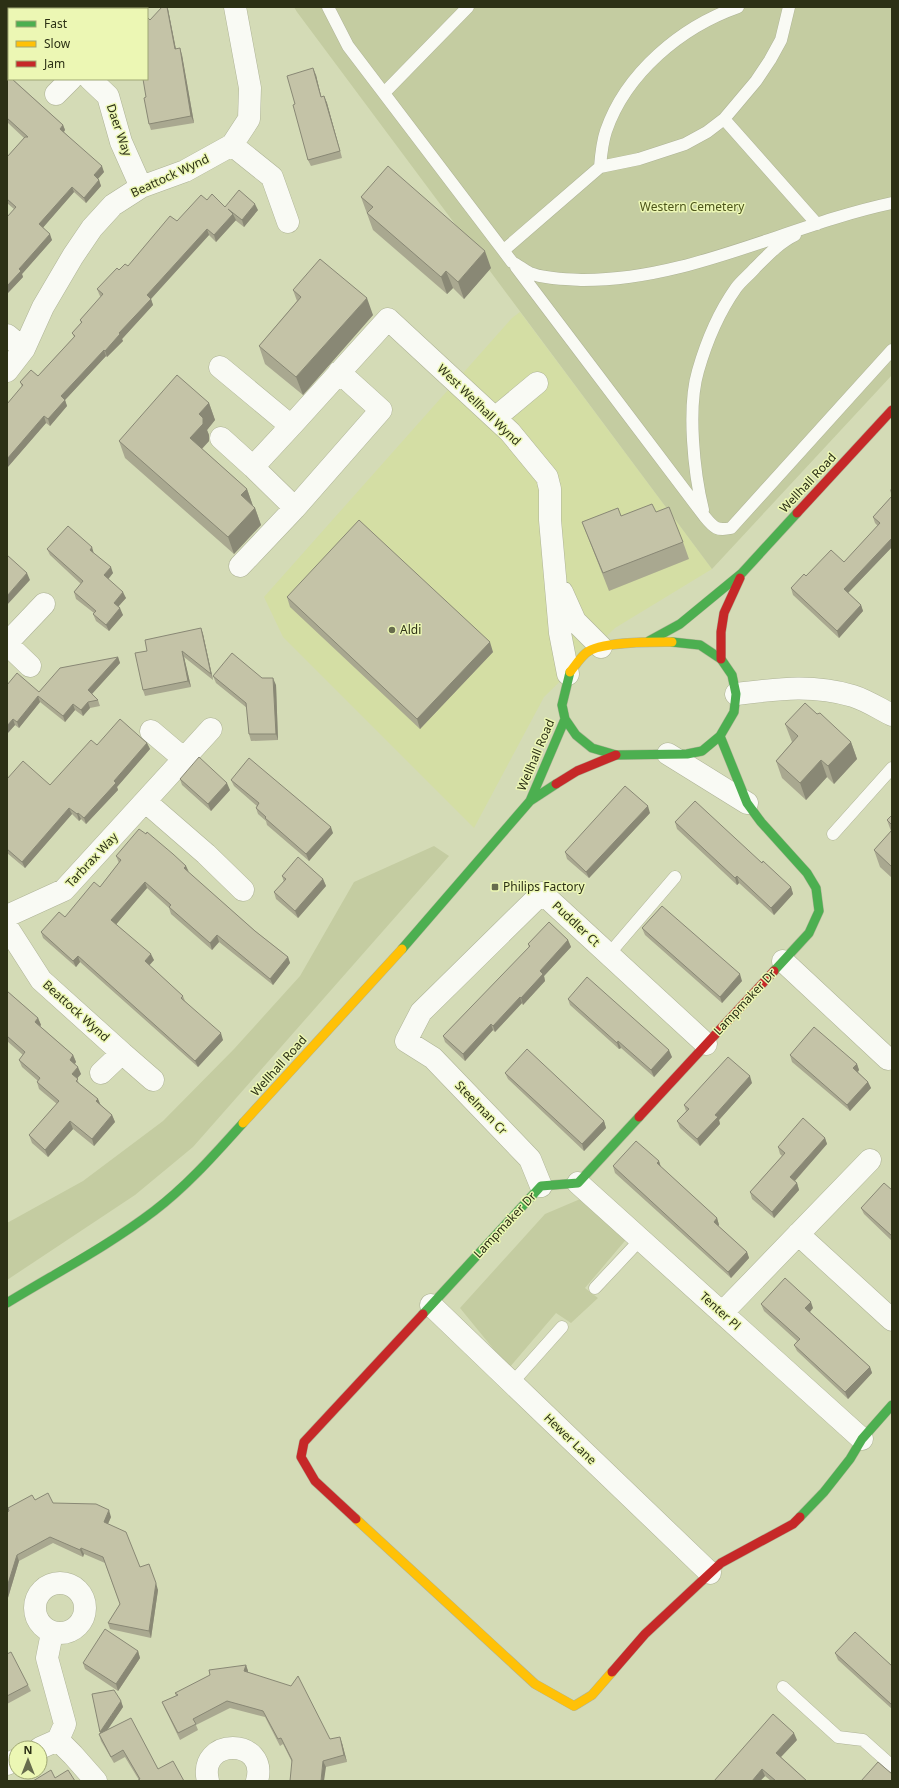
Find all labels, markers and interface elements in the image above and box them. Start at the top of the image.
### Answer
legend [8,8,148,80]
text: Fast [44,15,68,32]
text: Slow [44,35,71,52]
text: Jam [43,55,65,72]
street label: Daer Way [103,101,137,159]
street label: Beattock Wynd [128,150,212,201]
park label: Western Cemetery [640,198,745,215]
street label: West Wellhall Wynd [434,360,525,449]
street label: Wellhall Road [775,449,840,516]
place label: Aldi [400,621,421,638]
marker: Aldi [387,625,397,635]
street label: Wellhall Road [513,716,558,793]
street label: Tarbrax Way [62,828,122,891]
place label: Philips Factory [503,878,585,895]
marker: Philips Factory [490,882,500,892]
street label: Puddler Ct [549,897,604,951]
street label: Lampmaker Dr [710,965,780,1038]
street label: Beattock Wynd [39,976,113,1045]
street label: Wellhall Road [247,1032,310,1100]
street label: Steelman Cr [451,1077,511,1138]
street label: Lampmaker Dr [470,1188,540,1261]
street label: Tenter Pl [696,1288,744,1334]
street label: Hewer Lane [540,1409,600,1468]
north arrow [8,1740,48,1780]
text: N [24,1742,32,1757]

